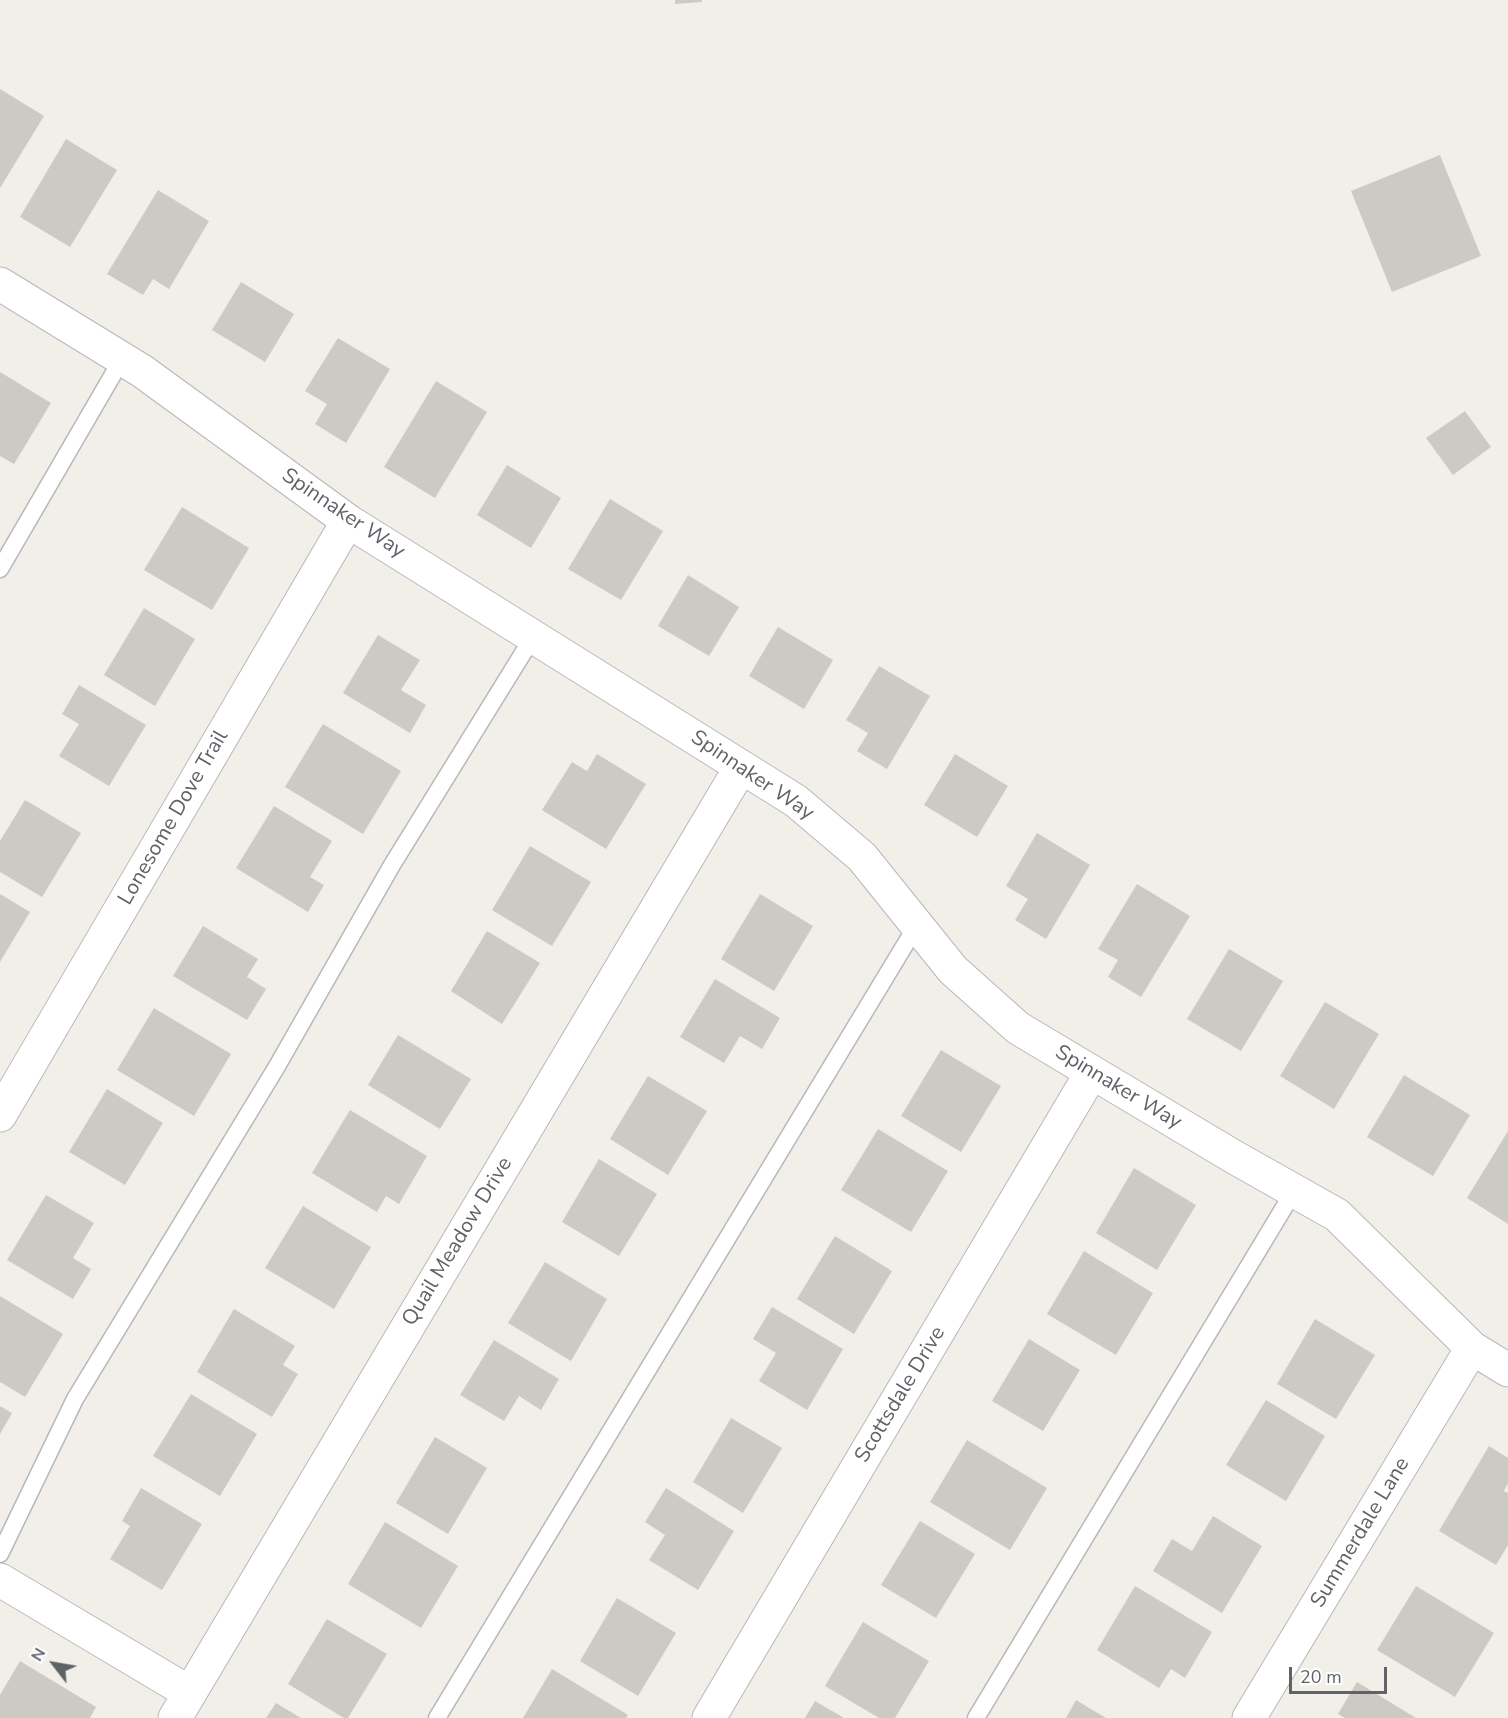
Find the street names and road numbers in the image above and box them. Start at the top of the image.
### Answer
street label: Spinnaker Way [277,464,409,564]
street label: Lonesome Dove Trail [114,726,234,910]
street label: Spinnaker Way [686,726,818,826]
street label: Spinnaker Way [1050,1040,1186,1136]
street label: Quail Meadow Drive [398,1153,518,1331]
street label: Scottsdale Drive [850,1322,952,1468]
street label: Summerdale Lane [1306,1453,1416,1613]

